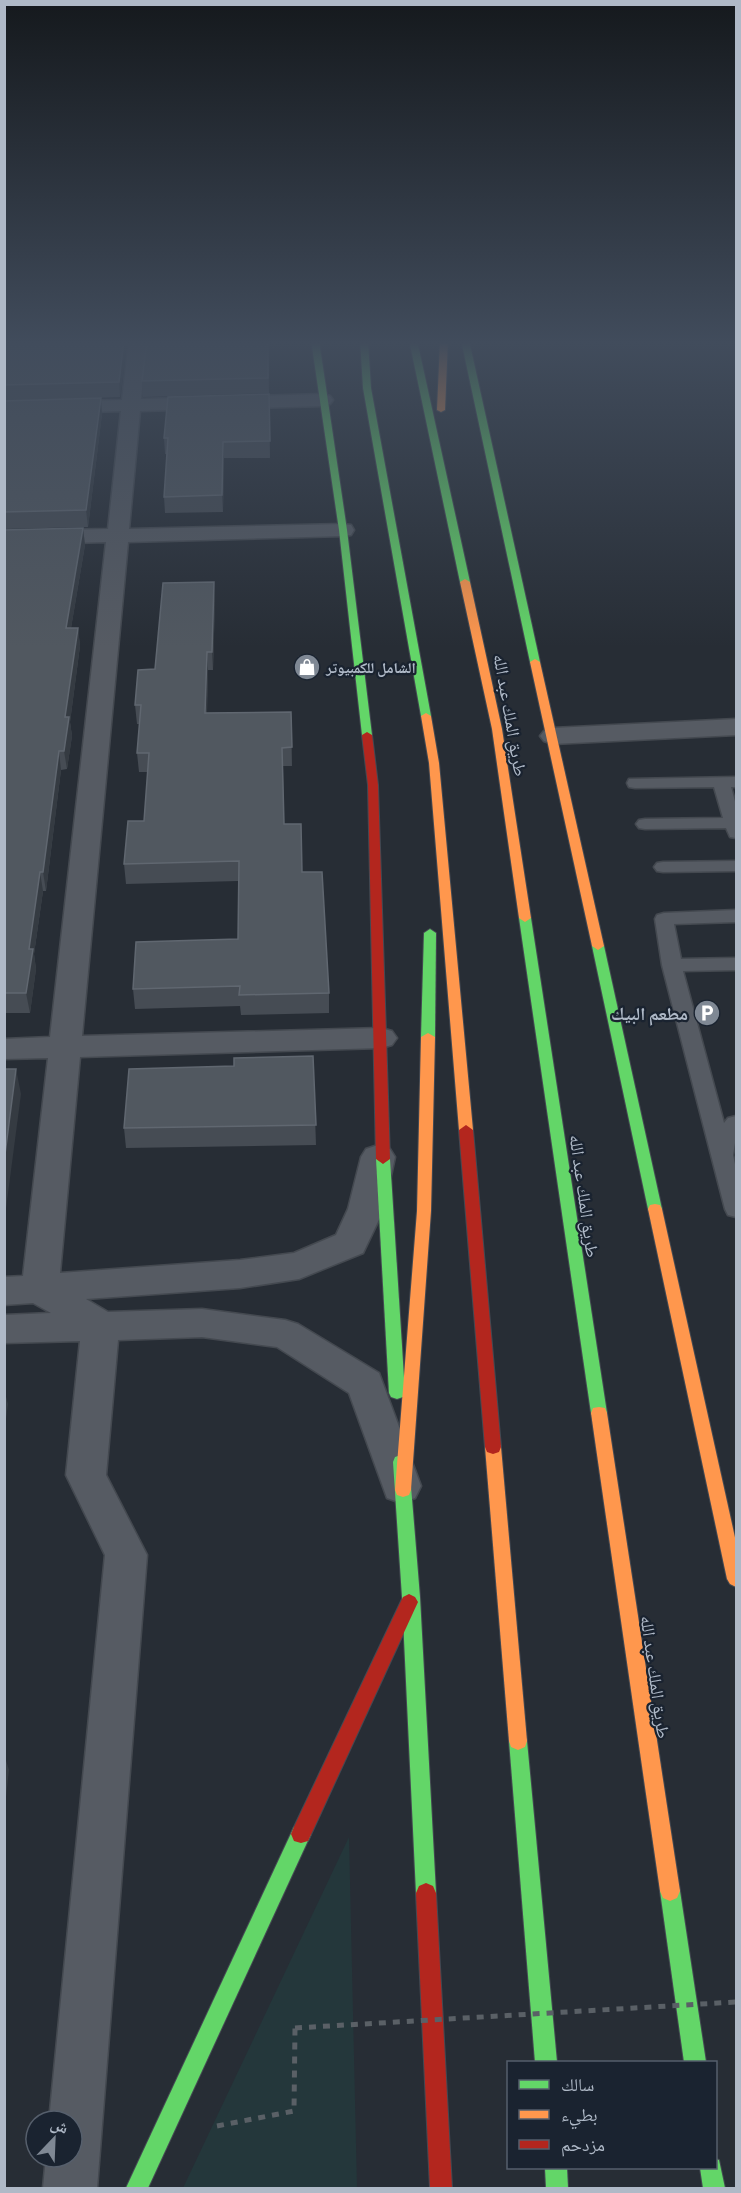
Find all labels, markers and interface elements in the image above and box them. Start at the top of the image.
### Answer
shop icon: الشامل للكمبيوتر [292,652,322,682]
street label: طريق الملك عبد الله [488,652,533,778]
place label: الشامل للكمبيوتر [325,658,416,677]
parking icon: مطعم البيك [692,998,722,1028]
place label: مطعم البيك [611,1002,688,1026]
street label: طريق الملك عبد الله [564,1133,605,1259]
street label: طريق الملك عبد الله [635,1614,676,1740]
legend [507,2061,717,2169]
text: سالك [561,2073,594,2095]
text: بطيء [561,2103,598,2130]
north arrow [24,2109,84,2169]
text: ش [48,2113,72,2138]
text: مزدحم [561,2133,605,2157]

